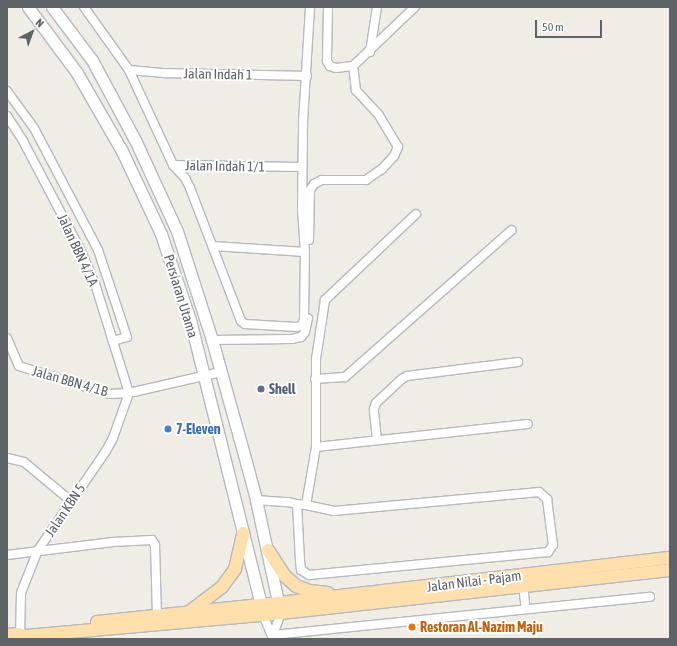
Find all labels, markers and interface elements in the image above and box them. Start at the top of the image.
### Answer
north arrow [12,12,52,52]
scale bar [537,12,604,38]
text: N [33,16,46,30]
text: 50 m [542,20,564,34]
street label: Jalan Indah 1 [184,65,252,83]
street label: Jalan Indah 1/1 [185,157,265,175]
street label: Jalan BBN 4/1A [54,211,102,289]
street label: Persiaran Utama [160,252,202,340]
street label: Jalan BBN 4/1B [30,362,110,400]
place label: Shell [269,381,295,397]
marker: Shell [256,384,266,394]
place label: 7-Eleven [176,421,221,437]
marker: 7-Eleven [163,424,173,434]
street label: Jalan KBN 5 [41,480,89,540]
street label: Jalan Nilai - Pajam [426,567,522,595]
place label: Restoran Al-Nazim Maju [420,619,543,635]
marker: Restoran Al-Nazim Maju [407,622,417,632]

